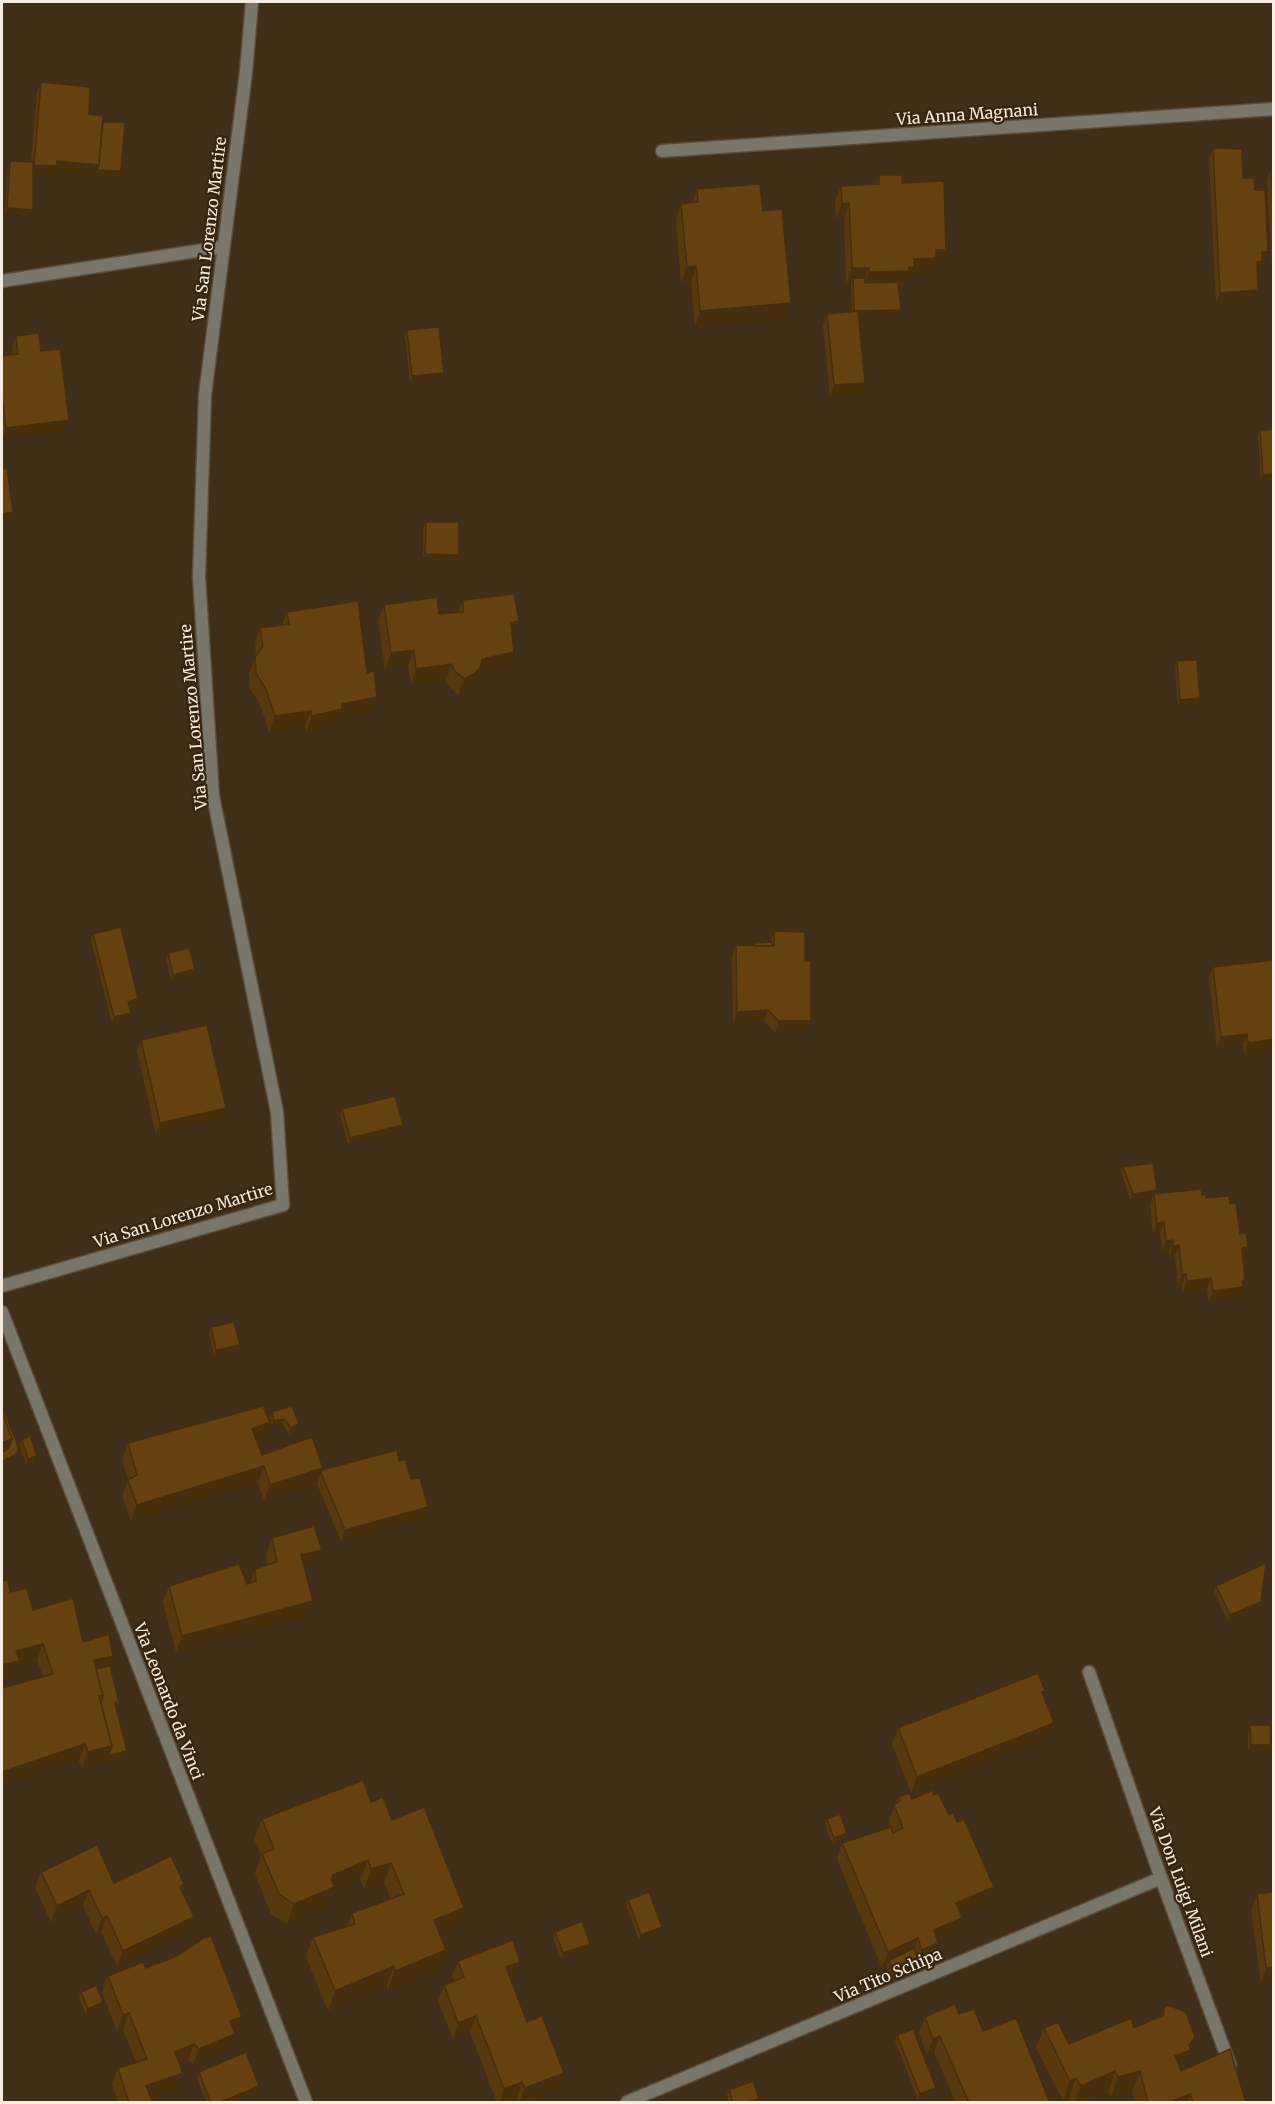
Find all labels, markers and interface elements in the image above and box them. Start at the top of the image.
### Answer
street label: Via Anna Magnani [894,99,1039,129]
street label: Via San Lorenzo Martire [188,135,230,324]
street label: Via San Lorenzo Martire [175,623,211,812]
street label: Via San Lorenzo Martire [90,1178,275,1252]
street label: Via Leonardo da Vinci [129,1619,208,1782]
street label: Via Don Luigi Milani [1144,1803,1217,1960]
street label: Via Tito Schipa [830,1943,945,2007]

